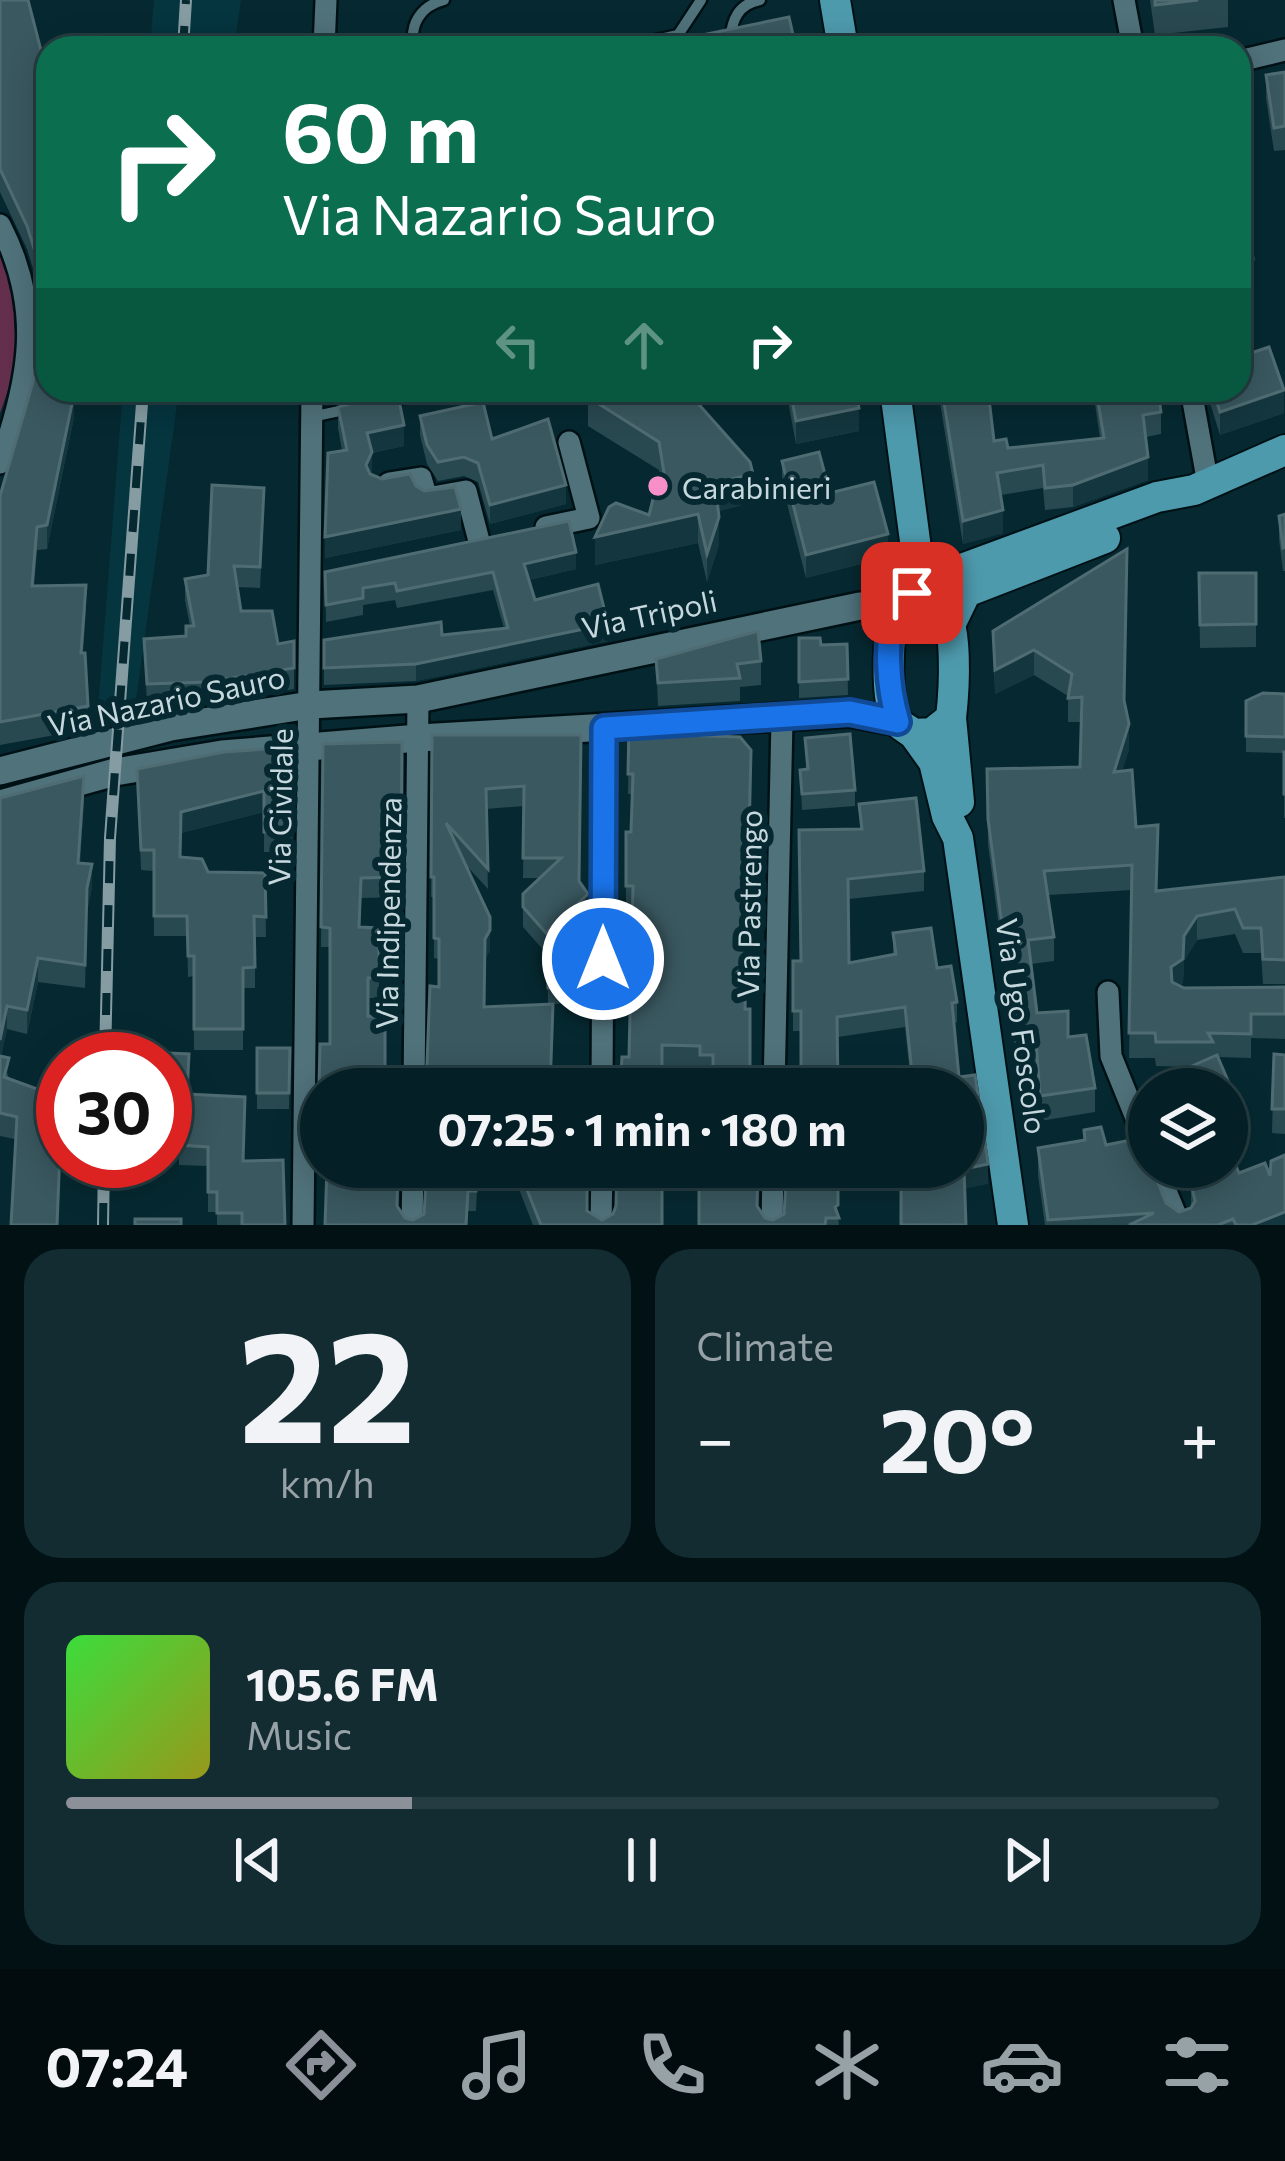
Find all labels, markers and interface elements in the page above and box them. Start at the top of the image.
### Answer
text: 60 m [282,78,479,180]
icon: right [84,84,240,240]
text: Via Nazario Sauro [282,180,717,246]
icon: left [485,312,551,378]
icon: ahead [611,312,677,378]
icon: right [737,312,803,378]
place label: Carabinieri [682,468,832,505]
marker: Carabinieri [645,473,671,499]
pin [861,542,963,644]
icon: arrive [879,560,945,626]
street label: Via Tripoli [578,581,720,645]
street label: Via Nazario Sauro [44,657,288,743]
street label: Via Cividale [259,728,299,886]
street label: Via Indipendenza [366,797,408,1029]
street label: Via Pastrengo [728,809,768,999]
position arrow [540,896,666,1022]
street label: Via Ugo Foscolo [990,916,1056,1136]
speed limit sign: 30 [36,1032,192,1188]
map controls [1128,1068,1248,1188]
button: layers [1128,1068,1248,1188]
text: 07:25 · 1 min · 180 m [438,1100,846,1155]
text: 22 [238,1284,416,1475]
text: Climate [697,1321,834,1369]
text: 20° [879,1381,1035,1492]
text: − [697,1396,734,1477]
text: + [1180,1396,1219,1477]
text: km/h [280,1458,375,1506]
text: 105.6 FM [246,1655,439,1710]
text: Music [246,1710,352,1758]
icon: previous [225,1827,291,1893]
icon: pause [609,1827,675,1893]
icon: next [994,1827,1060,1893]
icon: directions [279,2023,363,2107]
icon: music [455,2023,539,2107]
icon: phone [630,2023,714,2107]
icon: climate [805,2023,889,2107]
icon: car [980,2023,1064,2107]
icon: filters [1155,2023,1239,2107]
text: 07:24 [46,2032,188,2098]

